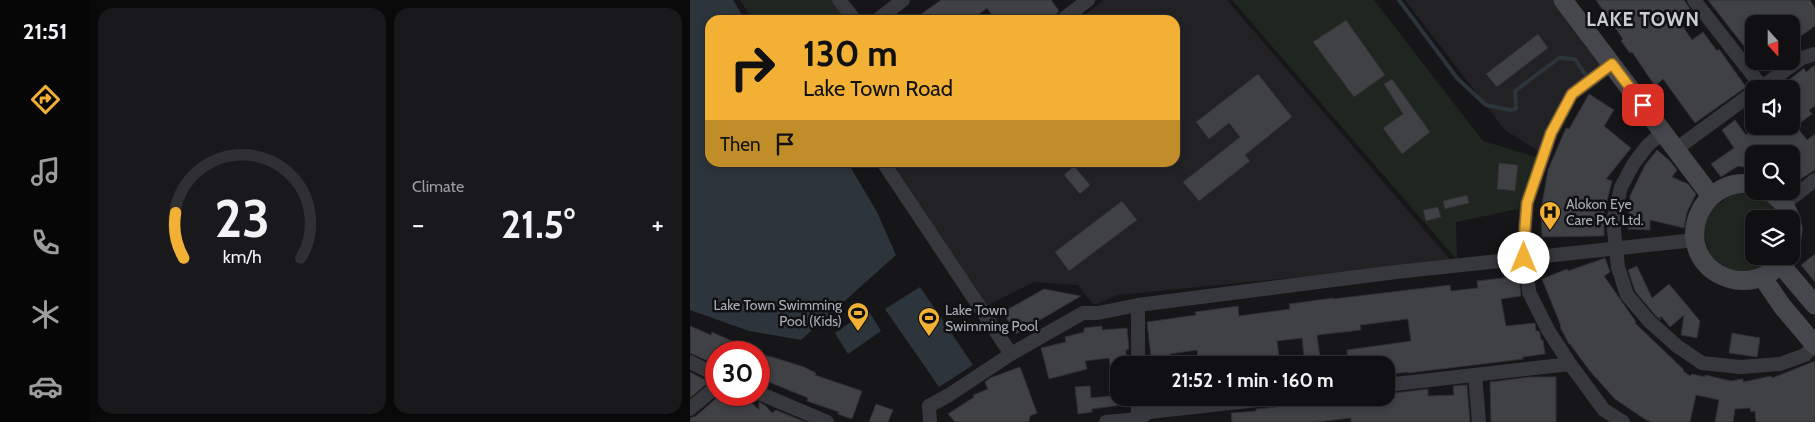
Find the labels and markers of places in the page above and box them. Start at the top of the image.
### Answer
pin [1622,84,1664,126]
place label: Alokon Eye Care Pvt. Ltd. [1566,195,1644,229]
hospital icon: Alokon Eye Care Pvt. Ltd. [1538,200,1562,231]
place label: Lake Town Swimming Pool (Kids) [713,296,843,330]
sports icon: Lake Town Swimming Pool (Kids) [846,301,870,332]
place label: Lake Town Swimming Pool [945,301,1039,335]
sports icon: Lake Town Swimming Pool [917,306,941,337]

